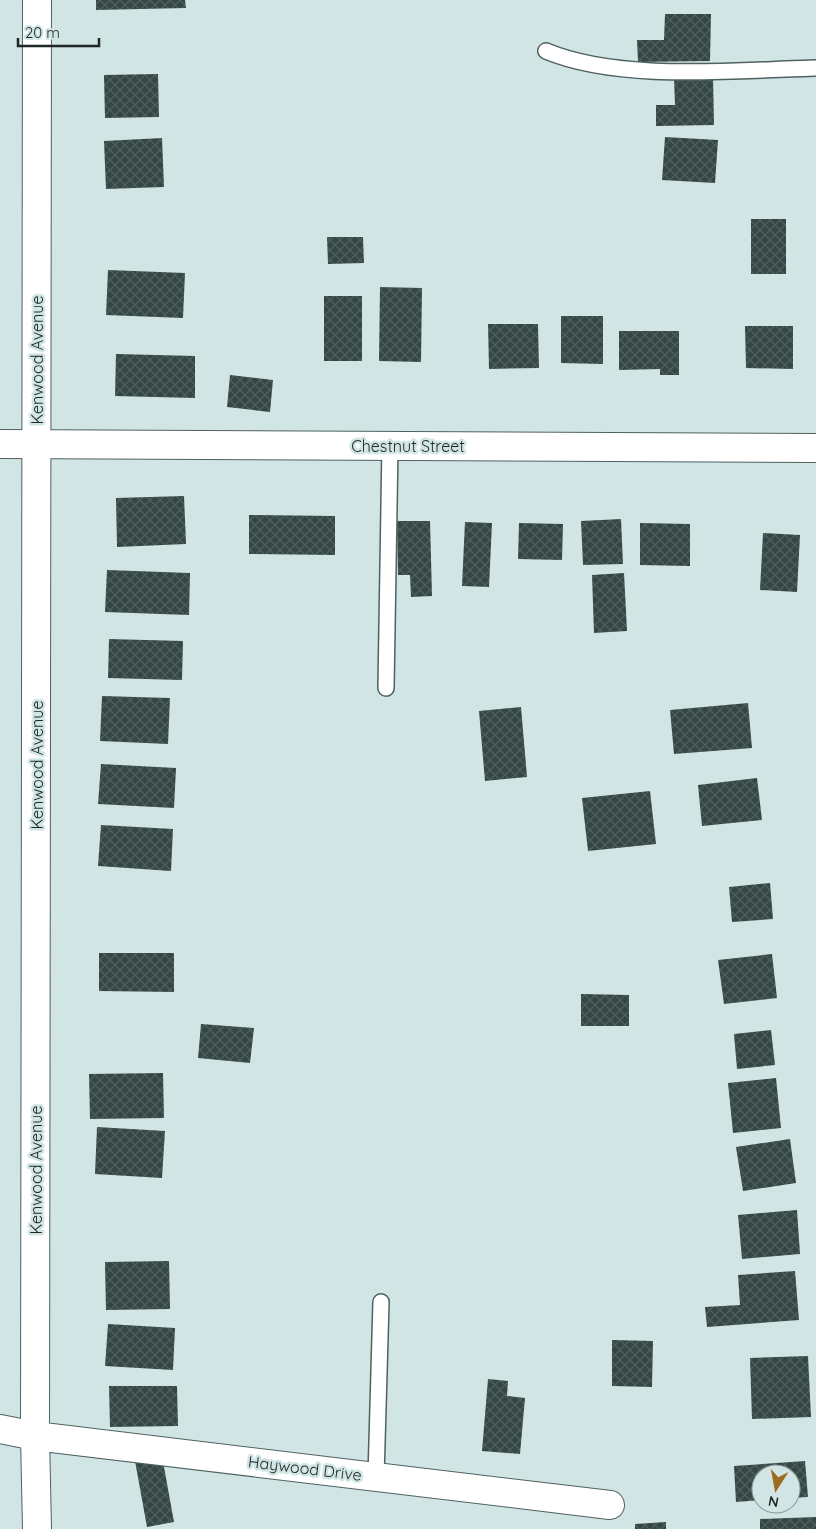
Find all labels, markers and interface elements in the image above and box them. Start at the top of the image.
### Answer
scale bar [18,15,99,47]
text: 20 m [25,23,60,42]
street label: Kenwood Avenue [27,296,47,424]
street label: Chestnut Street [351,436,465,456]
street label: Kenwood Avenue [27,701,47,829]
street label: Kenwood Avenue [26,1106,46,1234]
street label: Haywood Drive [247,1451,363,1485]
north arrow [751,1464,801,1514]
text: N [767,1492,780,1512]

